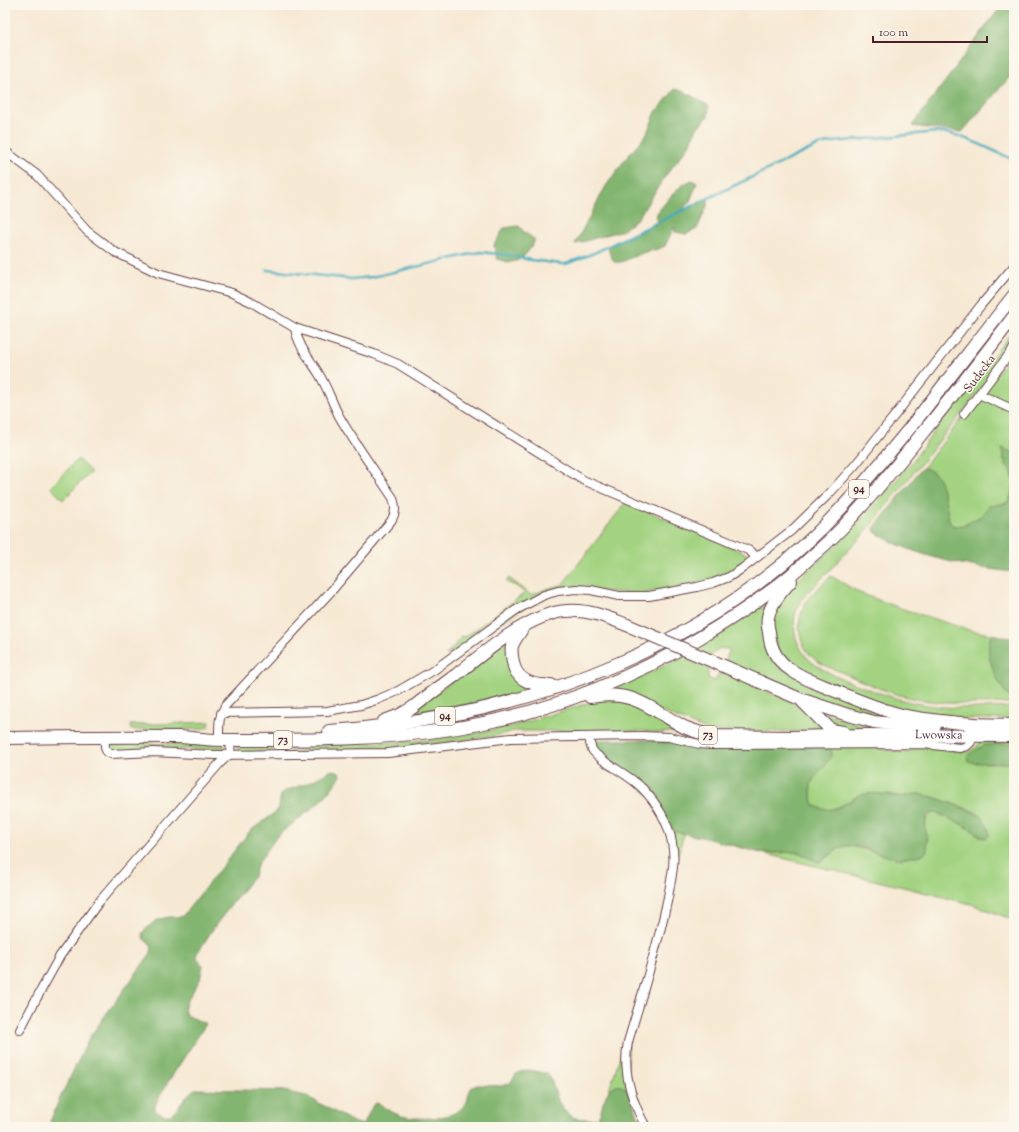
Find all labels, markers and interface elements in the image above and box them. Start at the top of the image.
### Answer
scale bar [873,18,987,44]
text: 100 m [879,24,908,42]
street label: Sudecka [960,351,1001,397]
road number: 94 [849,480,869,498]
road number: 94 [435,707,455,725]
road number: 73 [699,726,717,744]
street label: Lwowska [915,726,963,745]
road number: 73 [274,731,292,749]

